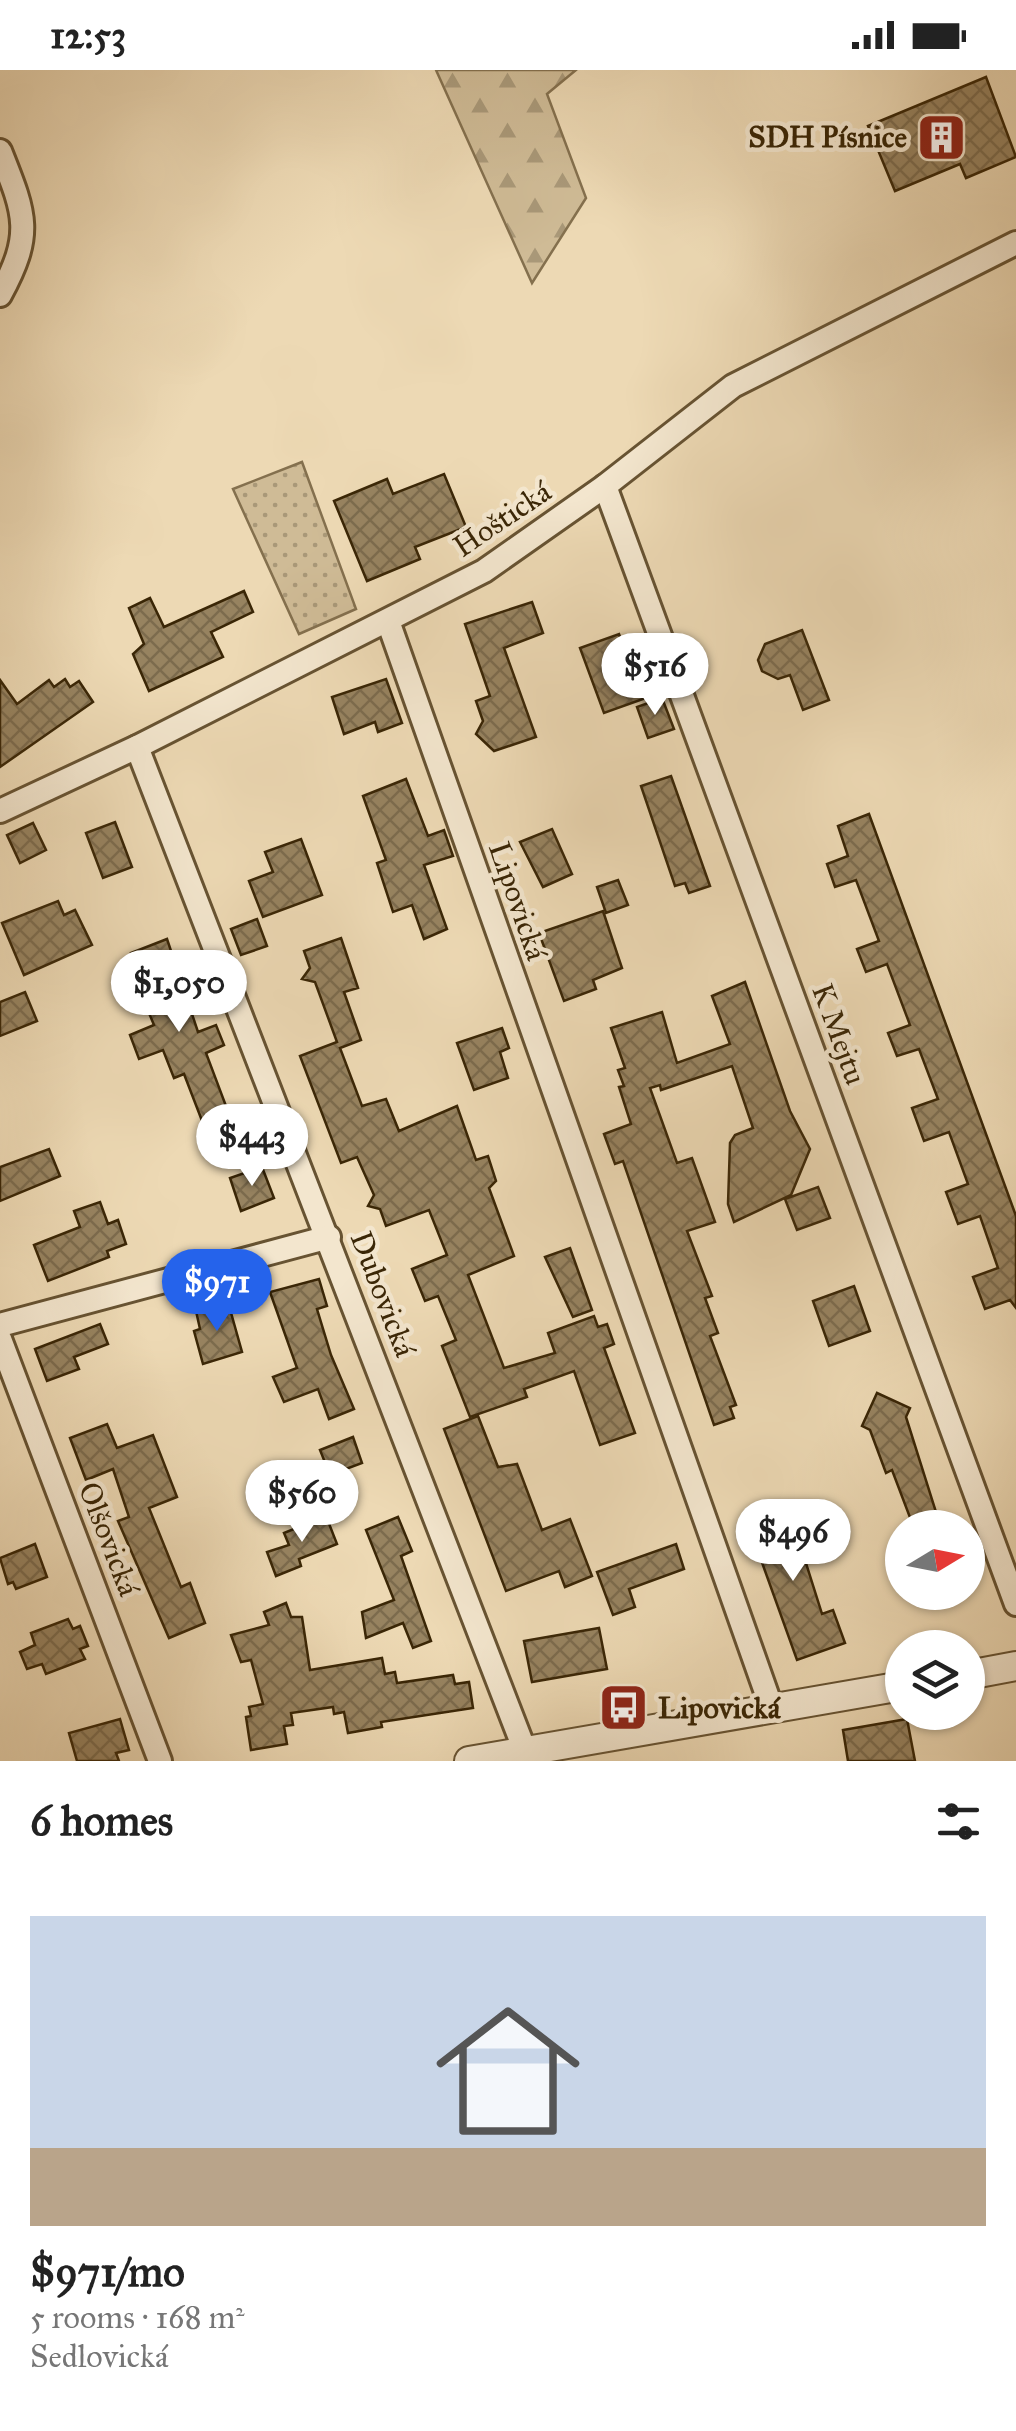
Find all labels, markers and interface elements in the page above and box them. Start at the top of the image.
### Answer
text: 12:53 [50,12,126,58]
building icon: SDH Písnice [916,111,968,163]
place label: SDH Písnice [748,119,907,155]
street label: Hoštická [446,473,558,565]
pin: $516 [596,633,714,718]
text: $516 [623,646,687,685]
street label: Lipovická [481,837,555,965]
pin: $1,050 [98,950,260,1035]
text: $1,050 [133,963,225,1002]
street label: K Mejtu [804,979,874,1089]
pin: $443 [193,1104,311,1189]
text: $443 [218,1117,286,1156]
street label: Dubovická [343,1226,423,1362]
pin: $971 [158,1249,276,1334]
text: $971 [184,1262,250,1301]
pin: $560 [243,1460,361,1545]
text: $560 [267,1473,337,1512]
street label: Olšovická [71,1477,147,1601]
pin: $496 [734,1499,852,1584]
north arrow [885,1510,985,1610]
map controls [885,1510,985,1730]
text: $496 [758,1512,828,1551]
button: layers [885,1630,985,1730]
bus stop icon: Lipovická [597,1682,649,1734]
place label: Lipovická [658,1690,782,1726]
icon: filters [931,1794,986,1849]
text: 6 homes [30,1795,173,1847]
icon: home [418,1981,598,2161]
text: $971/mo [30,2246,185,2298]
text: 5 rooms · 168 m² [30,2298,245,2337]
text: Sedlovická [30,2337,168,2376]

